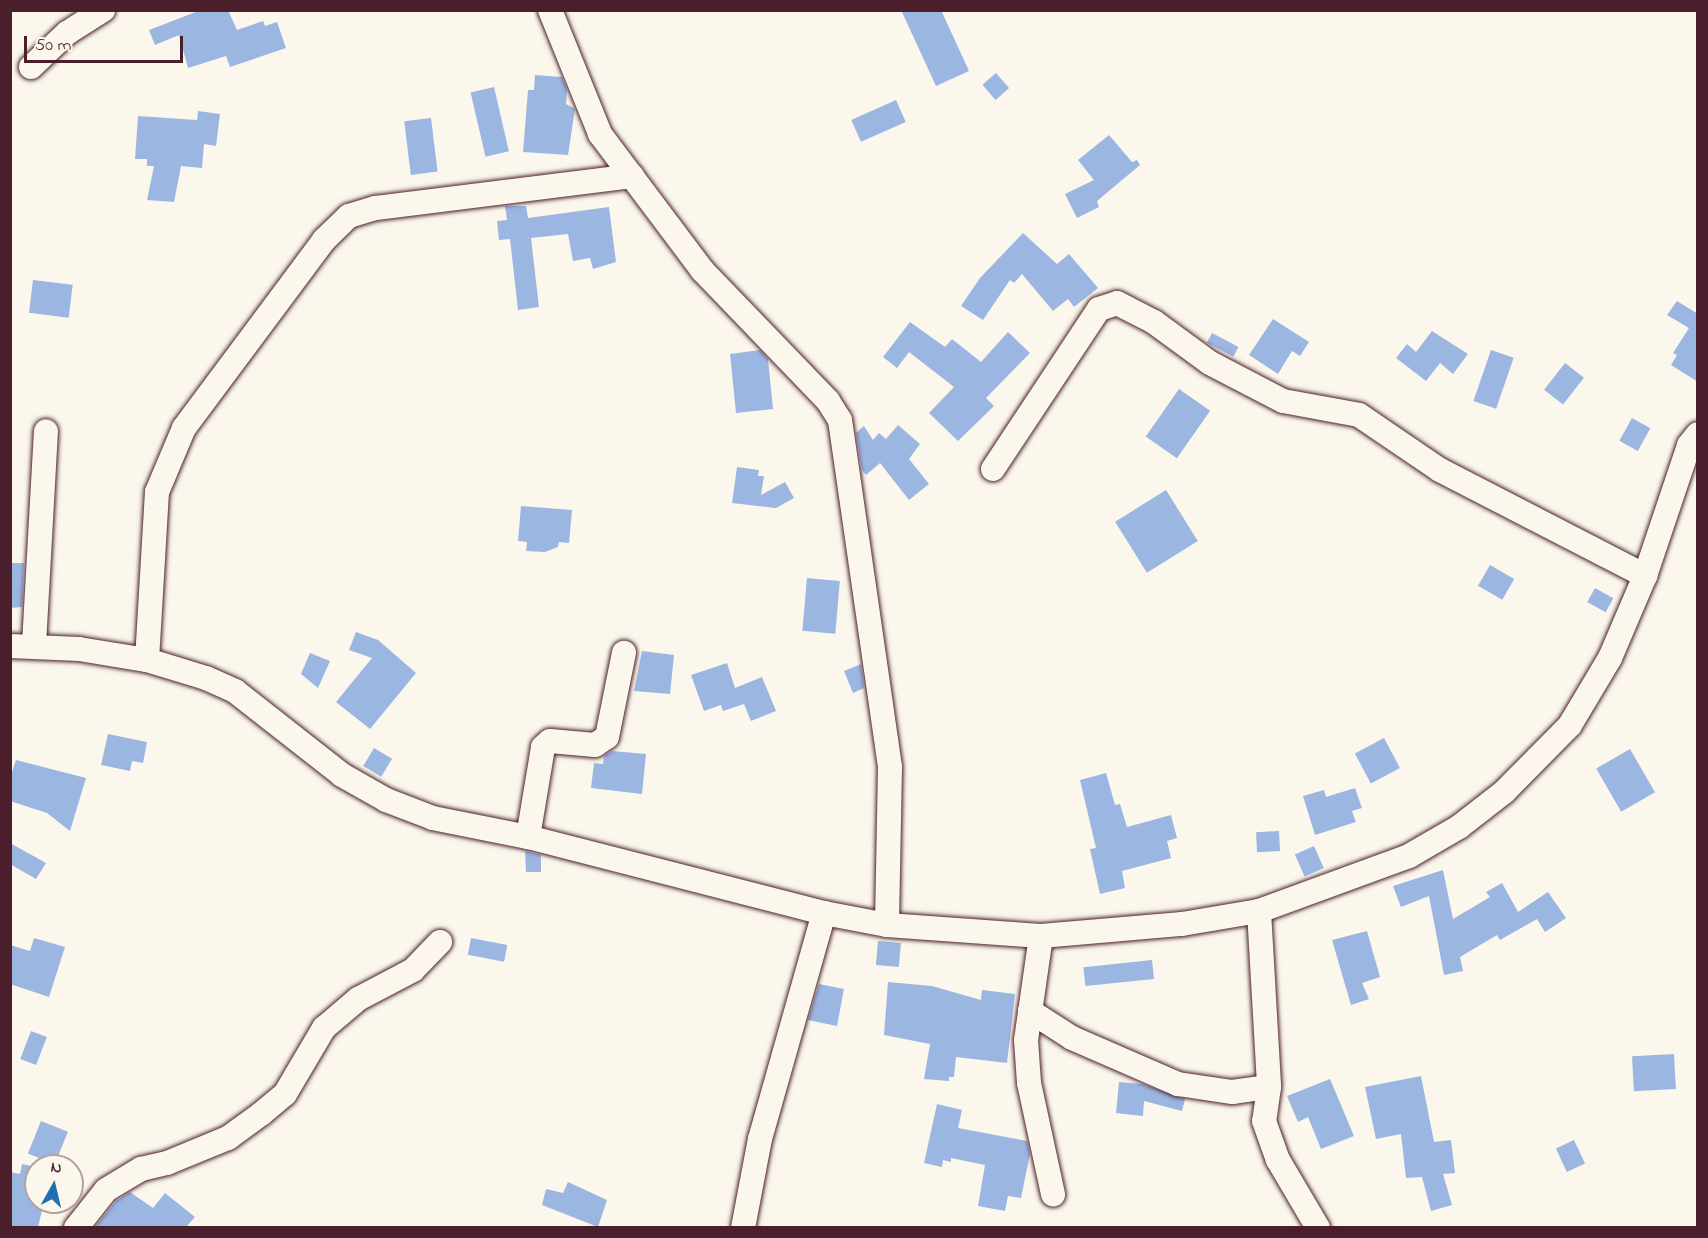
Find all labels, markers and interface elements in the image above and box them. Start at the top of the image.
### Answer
scale bar [27,24,186,62]
text: 50 m [35,33,72,59]
north arrow [24,1154,84,1214]
text: N [49,1156,63,1181]

